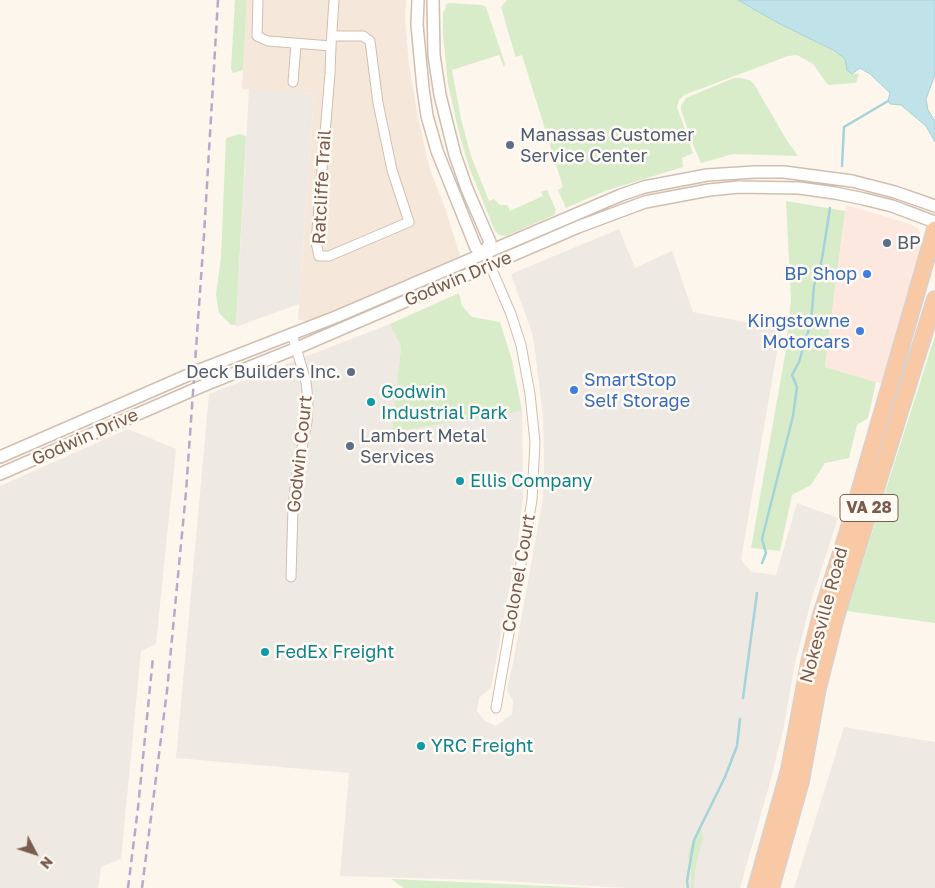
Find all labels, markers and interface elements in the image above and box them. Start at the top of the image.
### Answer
place label: Manassas Customer Service Center [520,124,694,166]
street label: Ratcliffe Trail [308,129,336,245]
marker: Manassas Customer Service Center [504,139,516,151]
place label: BP [897,232,921,254]
marker: BP [881,237,893,249]
street label: Godwin Drive [401,247,515,311]
place label: BP Shop [784,263,857,285]
marker: BP Shop [861,268,873,280]
place label: Kingstowne Motorcars [747,310,850,352]
marker: Kingstowne Motorcars [854,325,866,337]
place label: Deck Builders Inc. [186,361,341,383]
marker: Deck Builders Inc. [345,366,357,378]
place label: SmartStop Self Storage [584,369,690,412]
place label: Godwin Industrial Park [381,381,508,424]
marker: SmartStop Self Storage [568,384,580,396]
street label: Godwin Court [283,394,317,514]
marker: Godwin Industrial Park [365,396,377,408]
street label: Godwin Drive [28,404,142,470]
place label: Lambert Metal Services [360,425,486,468]
marker: Lambert Metal Services [344,440,356,452]
place label: Ellis Company [470,470,592,492]
marker: Ellis Company [454,475,466,487]
road number: VA 28 [840,494,898,522]
street label: Colonel Court [498,512,540,634]
street label: Nokesville Road [796,545,852,685]
place label: FedEx Freight [275,641,394,663]
marker: FedEx Freight [259,646,271,658]
place label: YRC Freight [431,735,533,757]
marker: YRC Freight [415,740,427,752]
north arrow [10,828,60,878]
text: N [37,853,57,872]

